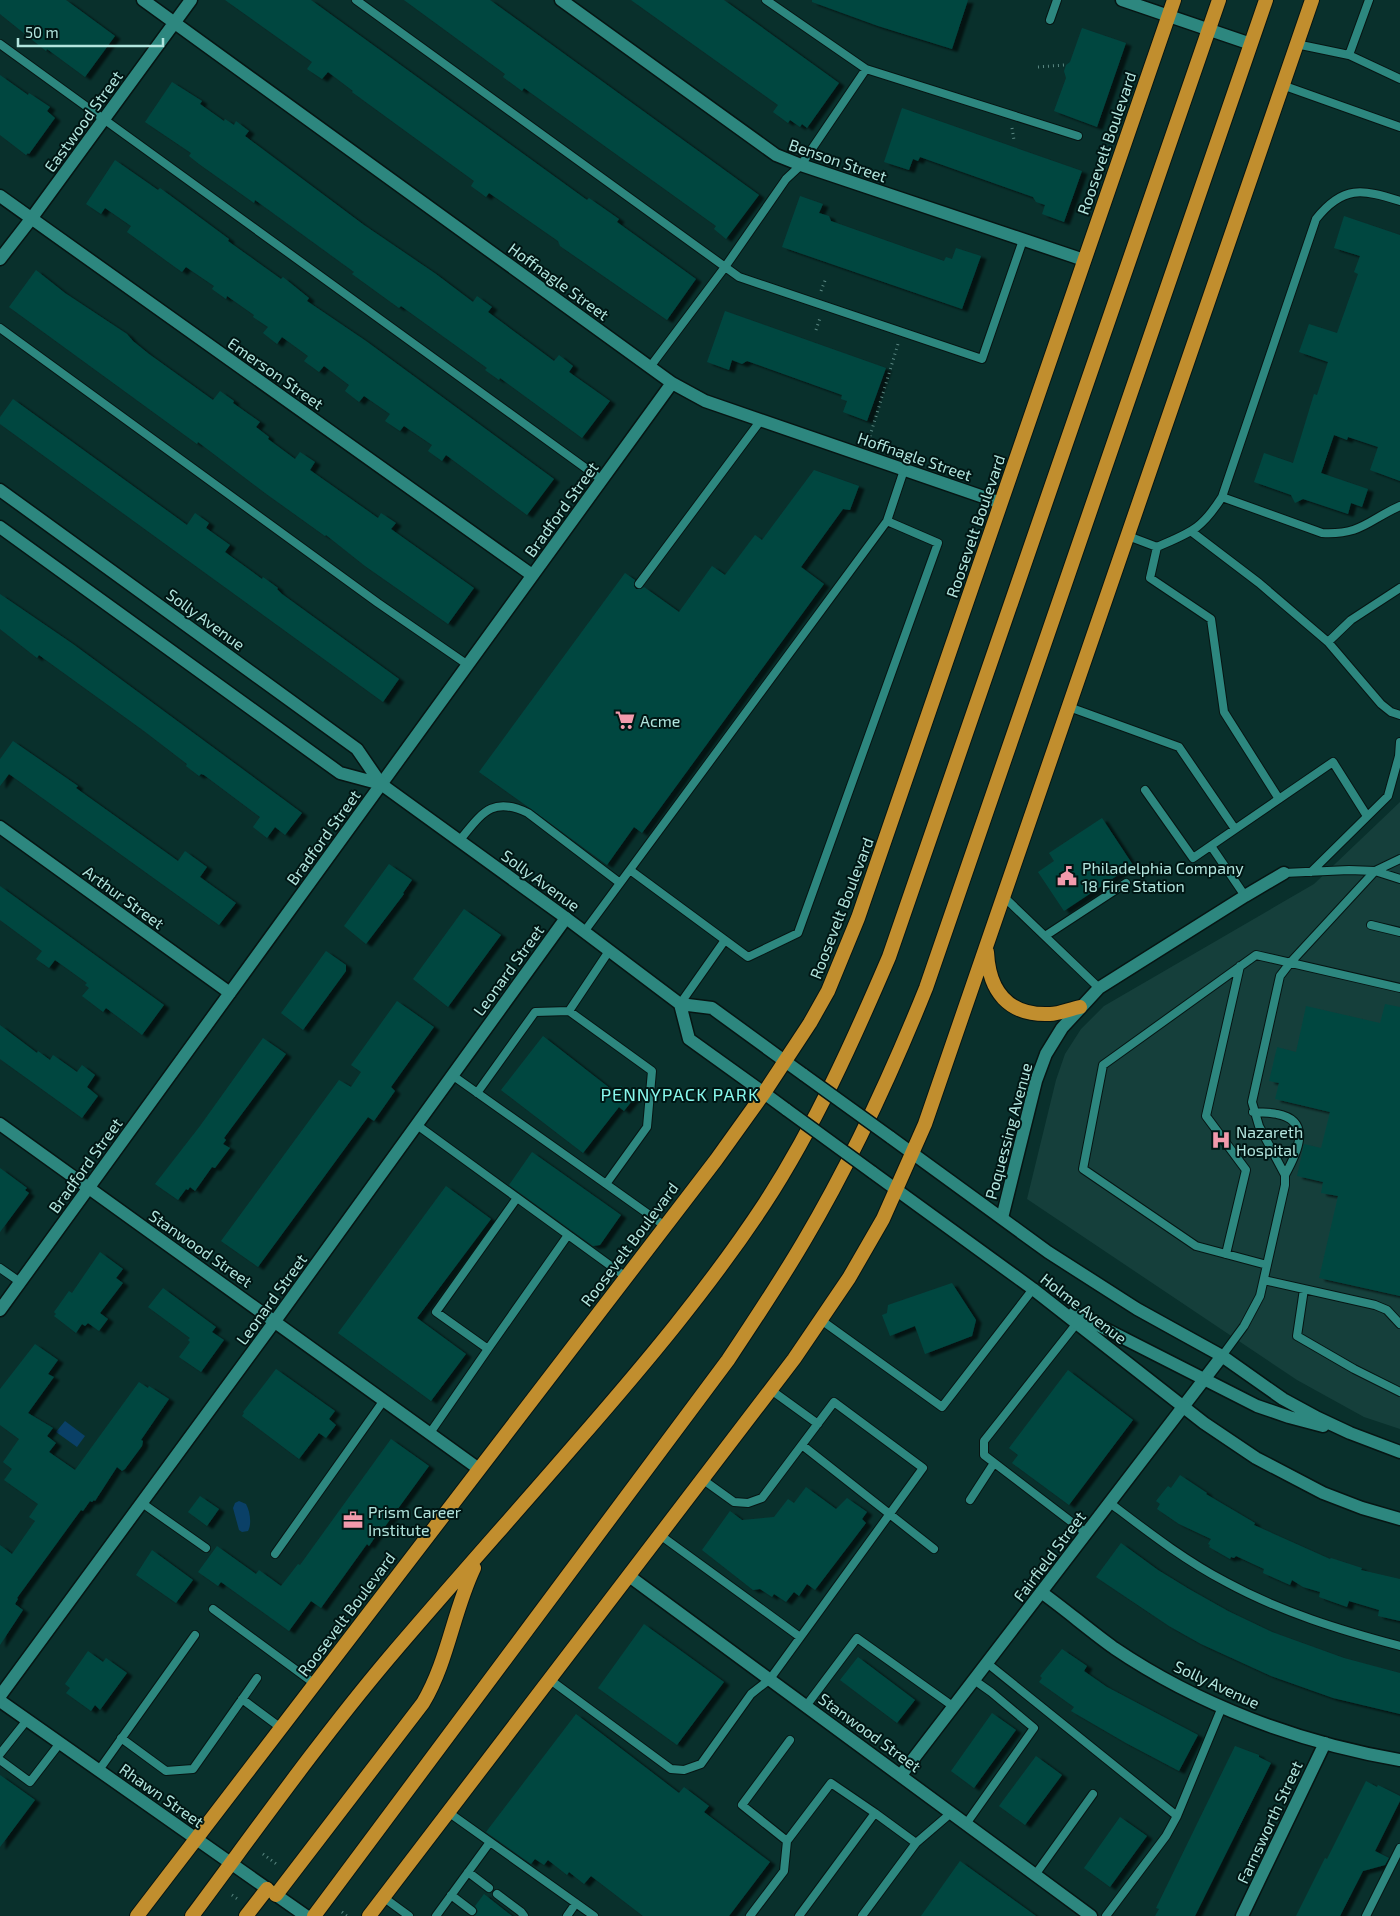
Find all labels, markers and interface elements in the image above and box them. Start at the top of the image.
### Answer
scale bar [18,15,162,47]
text: 50 m [25,23,59,41]
street label: Eastwood Street [40,67,126,175]
street label: Roosevelt Boulevard [1073,69,1139,217]
street label: Benson Street [787,134,889,186]
street label: Hoffnagle Street [505,238,613,324]
street label: Emerson Street [224,333,328,413]
street label: Hoffnagle Street [855,428,975,484]
street label: Roosevelt Boulevard [942,452,1008,600]
street label: Bradford Street [520,458,602,560]
street label: Solly Avenue [163,584,249,654]
supermarket icon: Acme [614,709,636,731]
place label: Acme [640,711,680,730]
street label: Bradford Street [282,786,364,888]
street label: Roosevelt Boulevard [805,835,877,981]
street label: Solly Avenue [498,845,584,915]
place label: Philadelphia Company 18 Fire Station [1082,858,1244,895]
street label: Arthur Street [80,861,168,933]
public building icon: Philadelphia Company 18 Fire Station [1056,865,1078,887]
street label: Leonard Street [469,921,547,1019]
street label: Poquessing Avenue [981,1061,1035,1201]
district label: PENNYPACK PARK [600,1083,760,1105]
street label: Bradford Street [44,1114,126,1216]
place label: Nazareth Hospital [1236,1122,1303,1159]
hospital icon: Nazareth Hospital [1210,1129,1232,1151]
street label: Roosevelt Boulevard [576,1178,682,1310]
street label: Stanwood Street [146,1205,256,1291]
street label: Leonard Street [232,1250,310,1348]
street label: Holme Avenue [1037,1269,1131,1347]
place label: Prism Career Institute [368,1502,462,1539]
street label: Fairfield Street [1009,1507,1089,1605]
office icon: Prism Career Institute [342,1509,364,1531]
street label: Roosevelt Boulevard [293,1548,399,1680]
street label: Solly Avenue [1171,1656,1263,1712]
street label: Stanwood Street [815,1689,925,1775]
street label: Farnsworth Street [1232,1758,1306,1886]
street label: Rhawn Street [116,1759,208,1831]

